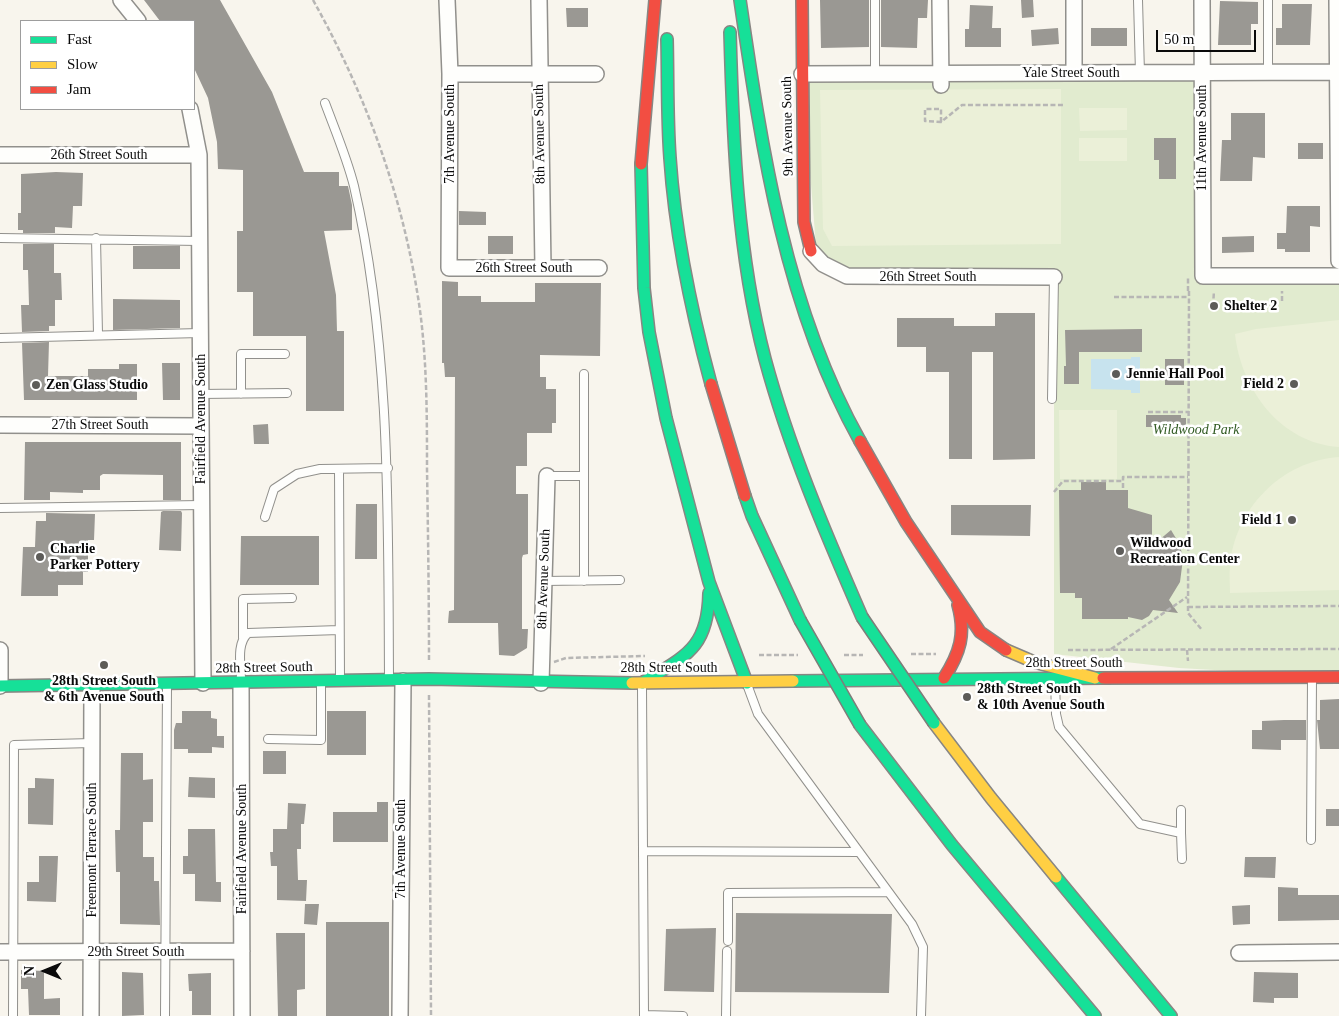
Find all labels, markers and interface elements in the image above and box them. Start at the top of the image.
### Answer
legend [20,20,195,110]
scale bar [1159,20,1259,52]
text: Fast [67,31,92,47]
text: 50 m [1164,31,1194,47]
text: Slow [67,56,98,72]
street label: Yale Street South [1022,65,1120,81]
street label: 9th Avenue South [779,76,797,176]
text: Jam [67,81,91,97]
street label: 7th Avenue South [442,84,458,184]
street label: 8th Avenue South [531,84,549,184]
street label: 11th Avenue South [1194,85,1210,191]
street label: 26th Street South [50,147,148,163]
street label: 26th Street South [475,260,573,276]
street label: 26th Street South [879,269,977,285]
place label: Shelter 2 [1224,298,1277,314]
marker: Shelter 2 [1208,300,1220,312]
street label: Fairfield Avenue South [193,354,209,484]
place label: Jennie Hall Pool [1126,366,1224,382]
marker: Jennie Hall Pool [1110,368,1122,380]
place label: Field 2 [1243,376,1284,392]
place label: Zen Glass Studio [46,377,148,393]
marker: Field 2 [1288,378,1300,390]
marker: Zen Glass Studio [30,379,42,391]
street label: 27th Street South [51,417,149,433]
park label: Wildwood Park [1153,422,1239,438]
place label: Field 1 [1241,512,1282,528]
marker: Field 1 [1286,514,1298,526]
street label: 8th Avenue South [534,529,554,629]
place label: Wildwood Recreation Center [1130,535,1240,568]
place label: Charlie Parker Pottery [50,541,140,574]
marker: Wildwood Recreation Center [1114,545,1126,557]
marker: Charlie Parker Pottery [34,551,46,563]
street label: 28th Street South [1025,655,1123,671]
marker: 28th Street South & 6th Avenue South [98,659,110,671]
street label: 28th Street South [215,659,313,677]
street label: 28th Street South [620,660,718,676]
place label: 28th Street South & 6th Avenue South [44,673,164,706]
place label: 28th Street South & 10th Avenue South [977,681,1105,714]
marker: 28th Street South & 10th Avenue South [961,691,973,703]
street label: Freemont Terrace South [84,782,100,918]
street label: Fairfield Avenue South [234,784,250,914]
street label: 7th Avenue South [393,799,409,899]
street label: 29th Street South [87,944,185,960]
north arrow [20,946,70,996]
text: N [22,966,37,976]

